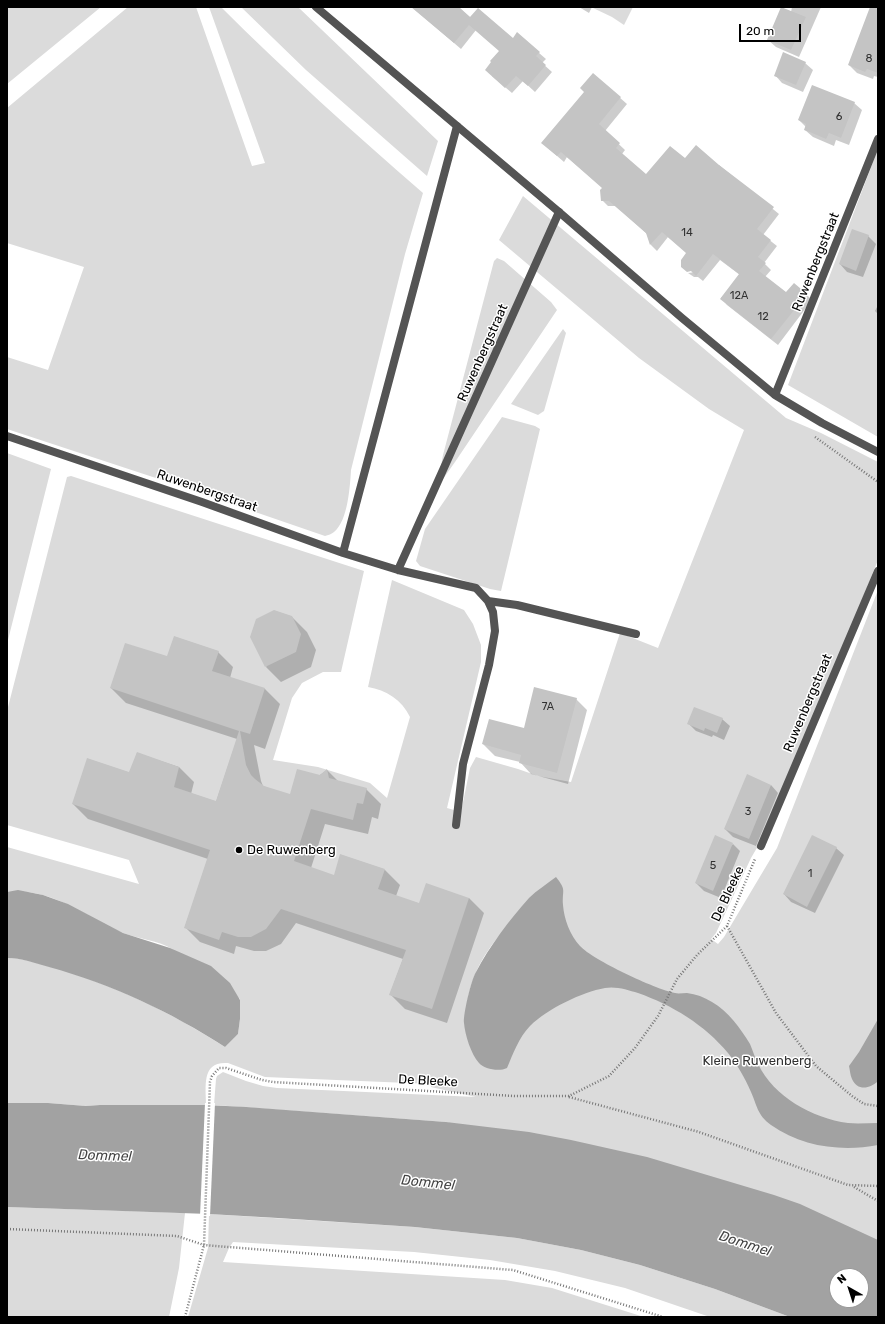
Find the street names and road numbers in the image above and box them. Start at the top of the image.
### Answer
street label: Ruwenbergstraat [789,210,843,314]
street label: Ruwenbergstraat [454,302,512,404]
street label: Ruwenbergstraat [155,466,259,516]
street label: Ruwenbergstraat [780,652,836,754]
street label: De Bleeke [708,864,748,924]
street label: De Bleeke [398,1072,458,1090]

